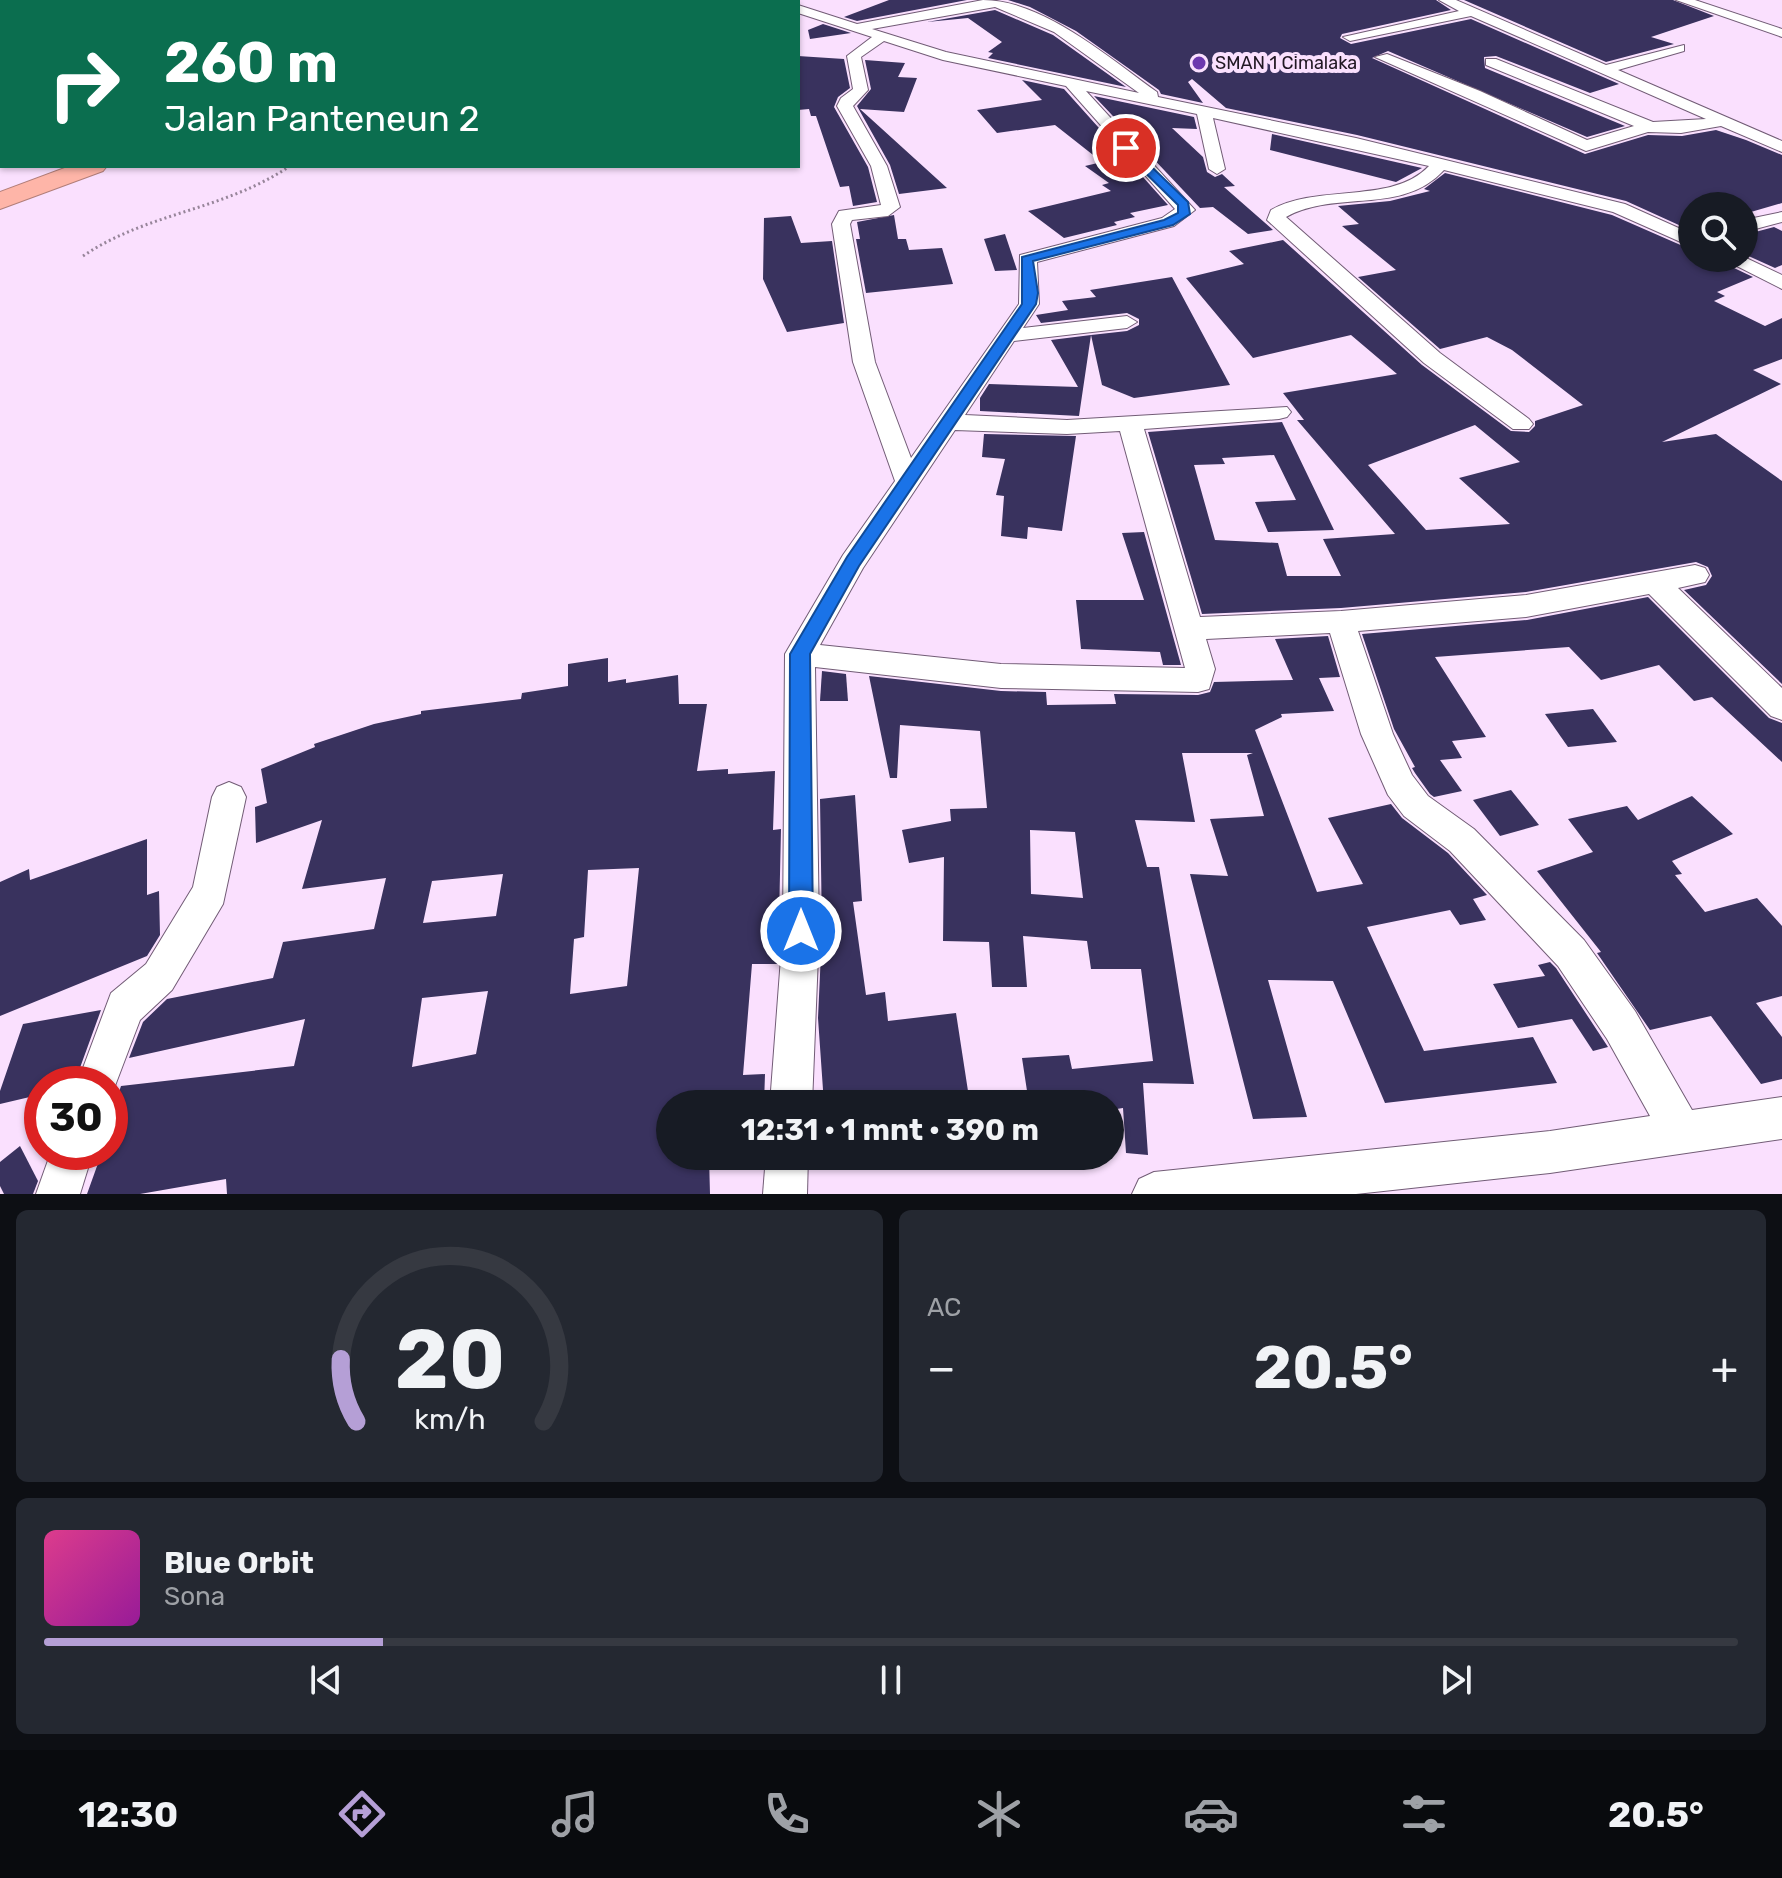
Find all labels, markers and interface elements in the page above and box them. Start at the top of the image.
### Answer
text: 260 m [164,30,338,96]
icon: right [32,32,136,136]
place label: SMAN 1 Cimalaka [1215,52,1357,74]
marker: SMAN 1 Cimalaka [1190,54,1208,72]
text: Jalan Panteneun 2 [164,97,480,140]
pin [1092,114,1160,182]
icon: arrive [1104,126,1148,170]
map controls [1678,192,1758,272]
button: search [1678,192,1758,272]
position arrow [759,889,843,973]
speed limit sign: 30 [24,1066,128,1170]
text: 12:31 · 1 mnt · 390 m [741,1112,1039,1148]
text: AC [927,1292,961,1323]
text: 20 [394,1310,505,1409]
text: 20.5° [1253,1332,1413,1403]
text: − [927,1342,956,1394]
text: + [1711,1342,1738,1394]
text: km/h [414,1402,485,1436]
text: Blue Orbit [164,1545,314,1581]
text: Sona [164,1581,225,1612]
icon: previous [304,1658,348,1702]
icon: pause [869,1658,913,1702]
icon: next [1434,1658,1478,1702]
icon: directions [334,1786,390,1842]
icon: music [547,1786,603,1842]
icon: phone [759,1786,815,1842]
icon: climate [971,1786,1027,1842]
icon: car [1183,1786,1239,1842]
icon: filters [1396,1786,1452,1842]
text: 12:30 [78,1793,178,1836]
text: 20.5° [1608,1793,1704,1836]

